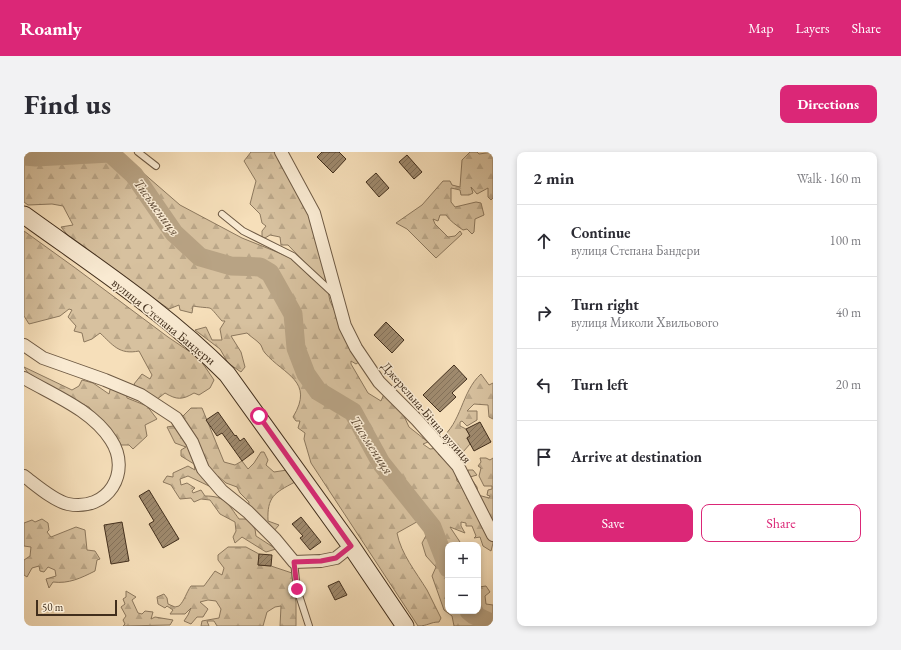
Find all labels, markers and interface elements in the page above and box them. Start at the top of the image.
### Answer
text: Roamly [20,16,82,41]
text: Map [748,19,773,37]
text: Layers [795,19,830,37]
text: Share [852,19,881,37]
button: Directions [780,85,877,123]
text: Find us [24,86,111,122]
text: 2 min [533,167,574,189]
text: Walk · 160 m [797,170,861,187]
water label: Тисьмениця [130,175,184,239]
text: Continue [571,223,631,242]
icon: ahead [533,230,555,252]
text: 100 m [830,232,861,249]
text: вулиця Степана Бандери [571,242,700,259]
street label: вулиця Степана Бандери [108,274,219,369]
text: Turn right [571,295,639,314]
icon: right [533,302,555,324]
text: 40 m [836,304,861,321]
text: вулиця Миколи Хвильового [571,314,719,331]
street label: Джерельна-Бічна вулиця [378,358,476,467]
icon: left [533,374,555,396]
text: Turn left [571,375,628,394]
text: 20 m [836,376,861,393]
route start [250,407,268,425]
water label: Тисьмениця [346,412,398,478]
icon: arrive [533,446,555,468]
text: Arrive at destination [571,447,702,466]
button: Save [533,504,693,542]
button: Share [701,504,861,542]
map controls [445,542,481,614]
button: + [445,542,481,578]
button: − [445,578,481,614]
route end [288,580,306,598]
scale bar [36,598,117,617]
text: 50 m [42,600,63,614]

